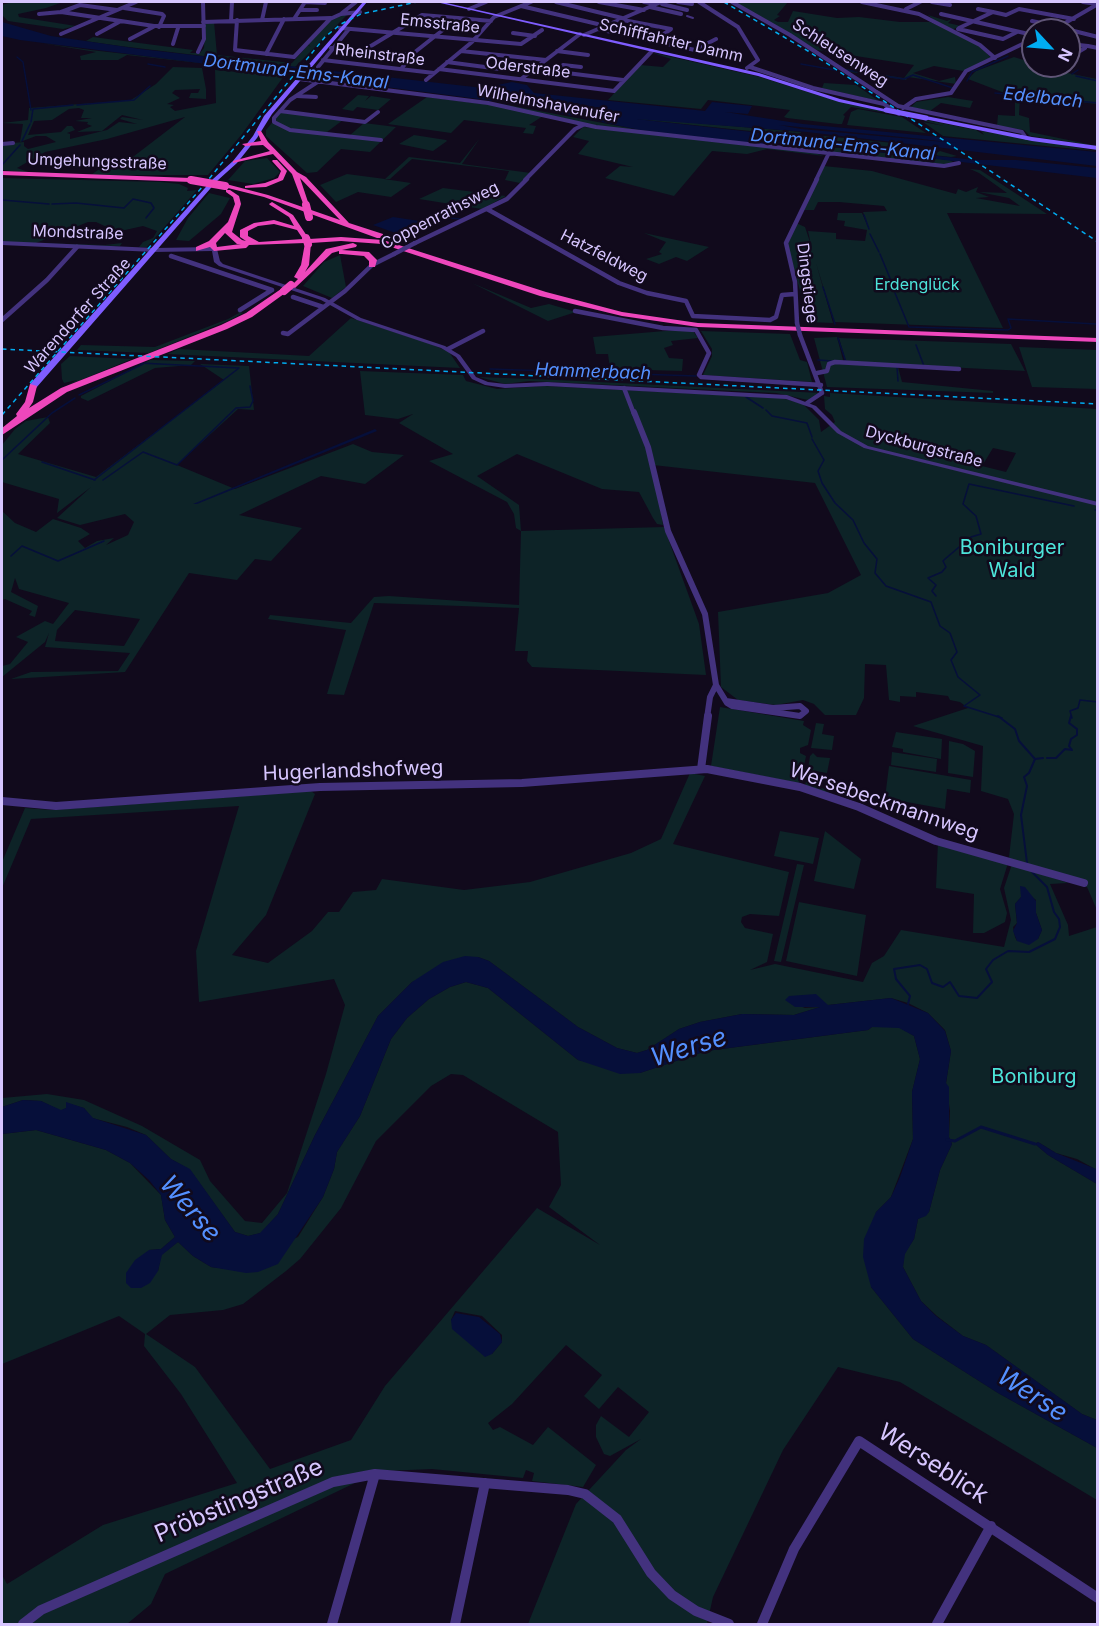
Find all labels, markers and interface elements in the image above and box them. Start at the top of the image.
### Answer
street label: Emsstraße [399,10,481,38]
street label: Schifffahrter Damm [597,15,745,67]
street label: Schleusenweg [788,15,892,91]
north arrow [1021,18,1081,78]
street label: Rheinstraße [334,40,426,70]
text: N [1054,45,1077,65]
water label: Dortmund-Ems-Kanal [202,50,390,94]
street label: Oderstraße [485,53,571,83]
street label: Wilhelmshavenufer [475,81,621,127]
water label: Edelbach [1002,83,1084,113]
water label: Dortmund-Ems-Kanal [749,125,937,165]
street label: Umgehungsstraße [27,150,167,174]
street label: Coppenrathsweg [378,178,502,254]
street label: Mondstraße [32,222,124,244]
street label: Hatzfeldweg [557,226,651,286]
street label: Dingstiege [793,242,821,324]
street label: Warendorfer Straße [21,254,135,378]
park label: Erdenglück [874,275,960,295]
water label: Hammerbach [534,359,652,385]
street label: Dyckburgstraße [863,422,985,472]
park label: Boniburger Wald [960,536,1064,583]
street label: Hugerlandshofweg [262,756,444,786]
street label: Wersebeckmannweg [786,758,982,846]
water label: Werse [647,1022,731,1074]
park label: Boniburg [991,1065,1077,1089]
water label: Werse [153,1169,227,1249]
water label: Werse [991,1361,1073,1429]
street label: Werseblick [873,1418,993,1510]
street label: Pröbstingstraße [150,1453,328,1549]

